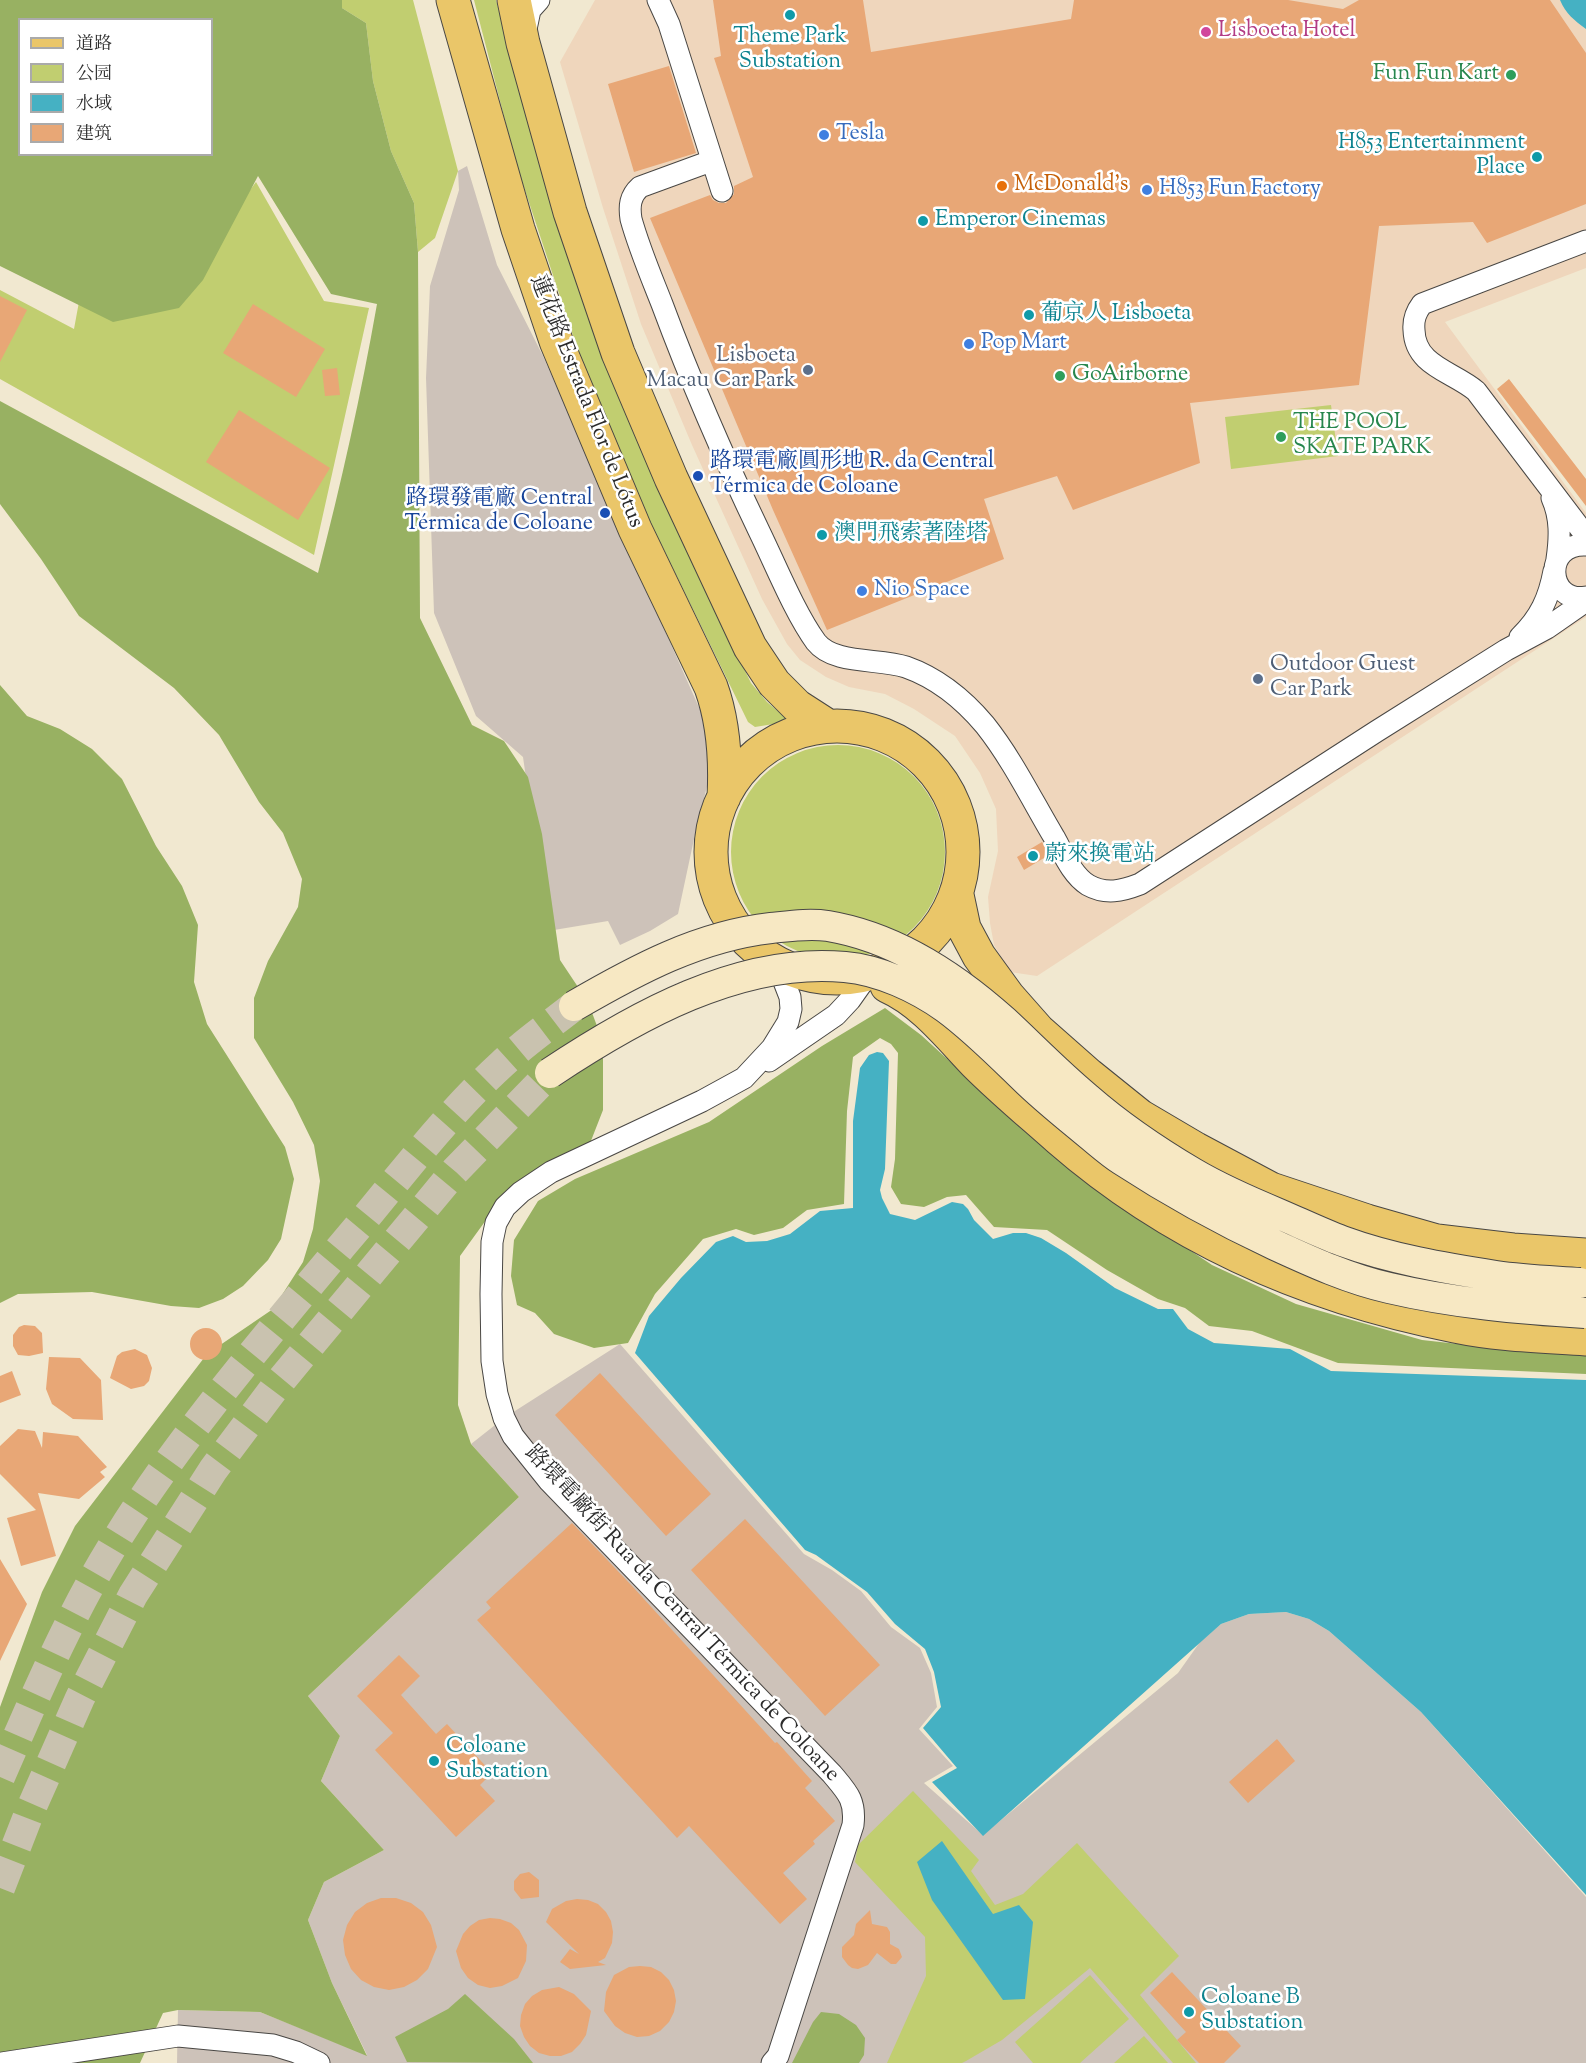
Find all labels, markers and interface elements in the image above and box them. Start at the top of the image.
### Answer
marker: Theme Park Substation [783,8,797,22]
legend [18,18,213,156]
place label: Lisboeta Hotel [1218,19,1356,45]
place label: Theme Park Substation [733,25,847,76]
marker: Lisboeta Hotel [1199,25,1213,39]
text: 道路 [76,32,112,58]
text: 公园 [76,62,112,88]
place label: Fun Fun Kart [1373,62,1499,88]
marker: Fun Fun Kart [1504,68,1518,82]
text: 水域 [76,92,112,118]
text: 建筑 [76,122,112,148]
place label: Tesla [836,122,885,148]
marker: Tesla [817,128,831,142]
place label: H853 Entertainment Place [1338,131,1525,182]
marker: H853 Entertainment Place [1530,150,1544,164]
place label: McDonald's [1014,173,1128,199]
place label: H853 Fun Factory [1159,177,1321,203]
marker: McDonald's [995,179,1009,193]
marker: H853 Fun Factory [1140,183,1154,197]
place label: Emperor Cinemas [935,208,1106,234]
marker: Emperor Cinemas [916,214,930,228]
street label: 蓮花路 Estrada Flor de Lótus [522,272,648,532]
place label: 葡京人 Lisboeta [1041,302,1192,328]
marker: 葡京人 Lisboeta [1022,308,1036,322]
place label: Pop Mart [981,331,1067,357]
marker: Pop Mart [962,337,976,351]
place label: Lisboeta Macau Car Park [647,344,796,396]
marker: Lisboeta Macau Car Park [801,363,815,377]
place label: GoAirborne [1072,363,1188,389]
marker: GoAirborne [1053,369,1067,383]
place label: THE POOL SKATE PARK [1293,411,1431,463]
marker: THE POOL SKATE PARK [1274,430,1288,444]
place label: 路環電廠圓形地 R. da Central Térmica de Coloane [710,450,994,502]
marker: 路環電廠圓形地 R. da Central Térmica de Coloane [691,469,705,483]
place label: 路環發電廠 Central Térmica de Coloane [405,487,593,538]
marker: 路環發電廠 Central Térmica de Coloane [598,506,612,520]
place label: 澳門飛索著陸塔 [834,522,988,548]
marker: 澳門飛索著陸塔 [815,528,829,542]
place label: Nio Space [874,578,970,604]
marker: Nio Space [855,584,869,598]
place label: Outdoor Guest Car Park [1270,653,1415,704]
marker: Outdoor Guest Car Park [1251,672,1265,686]
place label: 蔚來換電站 [1045,843,1155,869]
marker: 蔚來換電站 [1026,849,1040,863]
street label: 路環電廠街 Rua da Central Térmica de Coloane [518,1441,844,1789]
place label: Coloane Substation [446,1735,548,1786]
marker: Coloane Substation [427,1754,441,1768]
place label: Coloane B Substation [1201,1986,1303,2038]
marker: Coloane B Substation [1182,2005,1196,2019]

